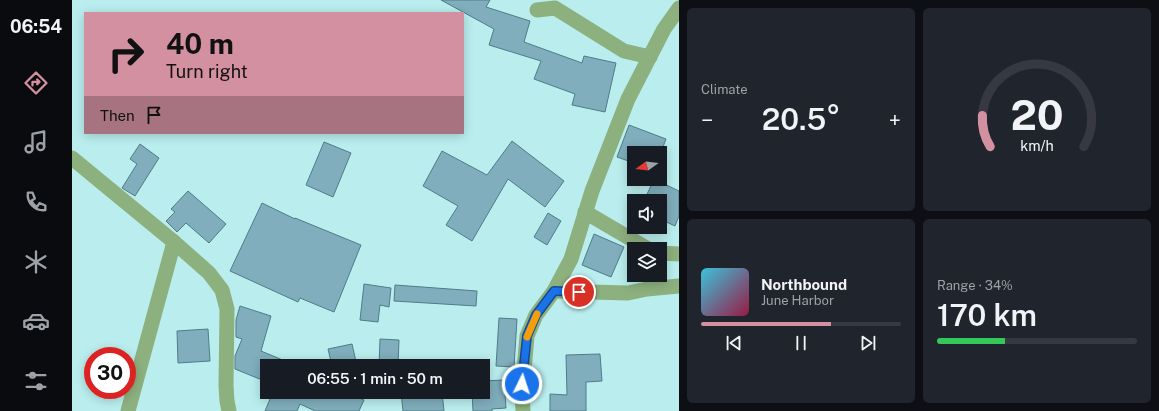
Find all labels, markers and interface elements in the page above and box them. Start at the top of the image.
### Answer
text: 06:54 [10,16,62,37]
text: 40 m [166,27,234,60]
icon: right [100,28,152,80]
text: Turn right [166,61,248,82]
icon: directions [22,69,50,97]
text: Climate [701,82,748,97]
text: 20 [1010,90,1064,139]
text: 20.5° [762,101,840,137]
icon: arrive [143,104,165,126]
text: Then [100,107,135,124]
text: − [701,107,713,133]
text: + [889,107,901,133]
icon: music [22,128,50,156]
text: km/h [1020,137,1054,154]
north arrow [627,146,667,186]
map controls [627,146,667,282]
icon: phone [22,188,50,216]
button: sound [627,194,667,234]
button: layers [627,242,667,282]
icon: climate [22,248,50,276]
pin [562,275,596,309]
text: Northbound [761,276,847,293]
text: Range · 34% [937,278,1013,293]
icon: arrive [568,281,590,303]
text: June Harbor [761,293,834,308]
text: 170 km [937,297,1037,333]
icon: car [22,307,50,335]
icon: previous [723,332,745,354]
icon: pause [790,332,812,354]
icon: next [857,332,879,354]
speed limit sign: 30 [84,347,136,399]
position arrow [501,363,543,405]
icon: filters [22,367,50,395]
text: 06:55 · 1 min · 50 m [307,370,443,387]

